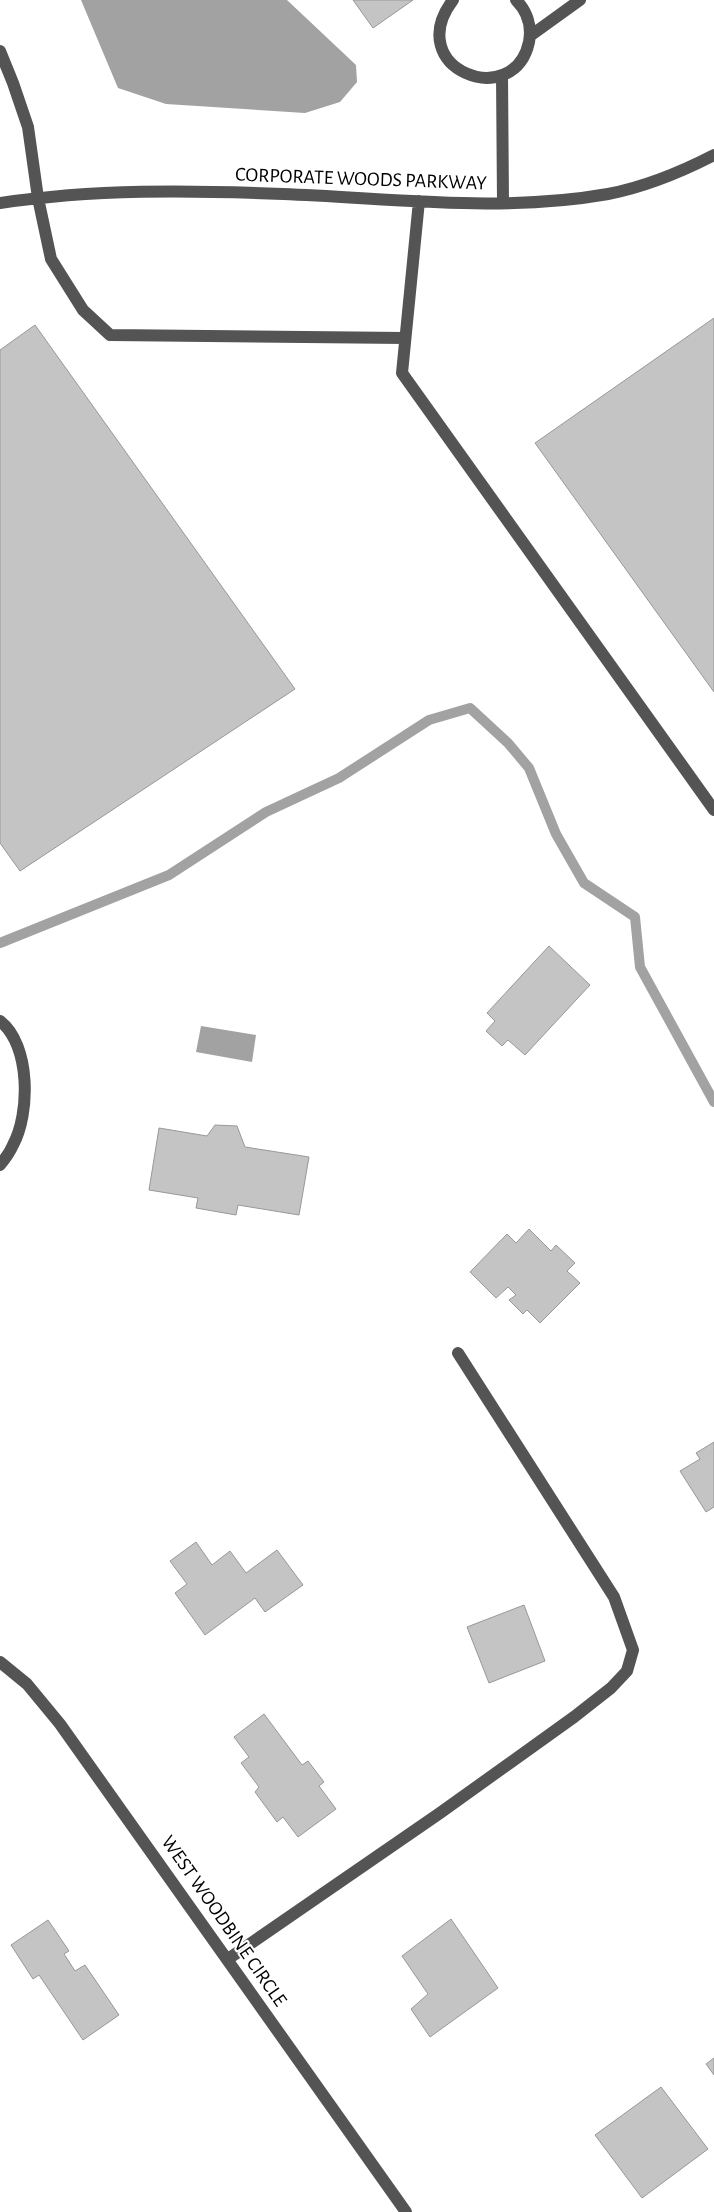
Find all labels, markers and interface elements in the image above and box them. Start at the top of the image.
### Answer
street label: CORPORATE WOODS PARKWAY [235,165,488,193]
street label: WEST WOODBINE CIRCLE [158,1832,291,2010]

